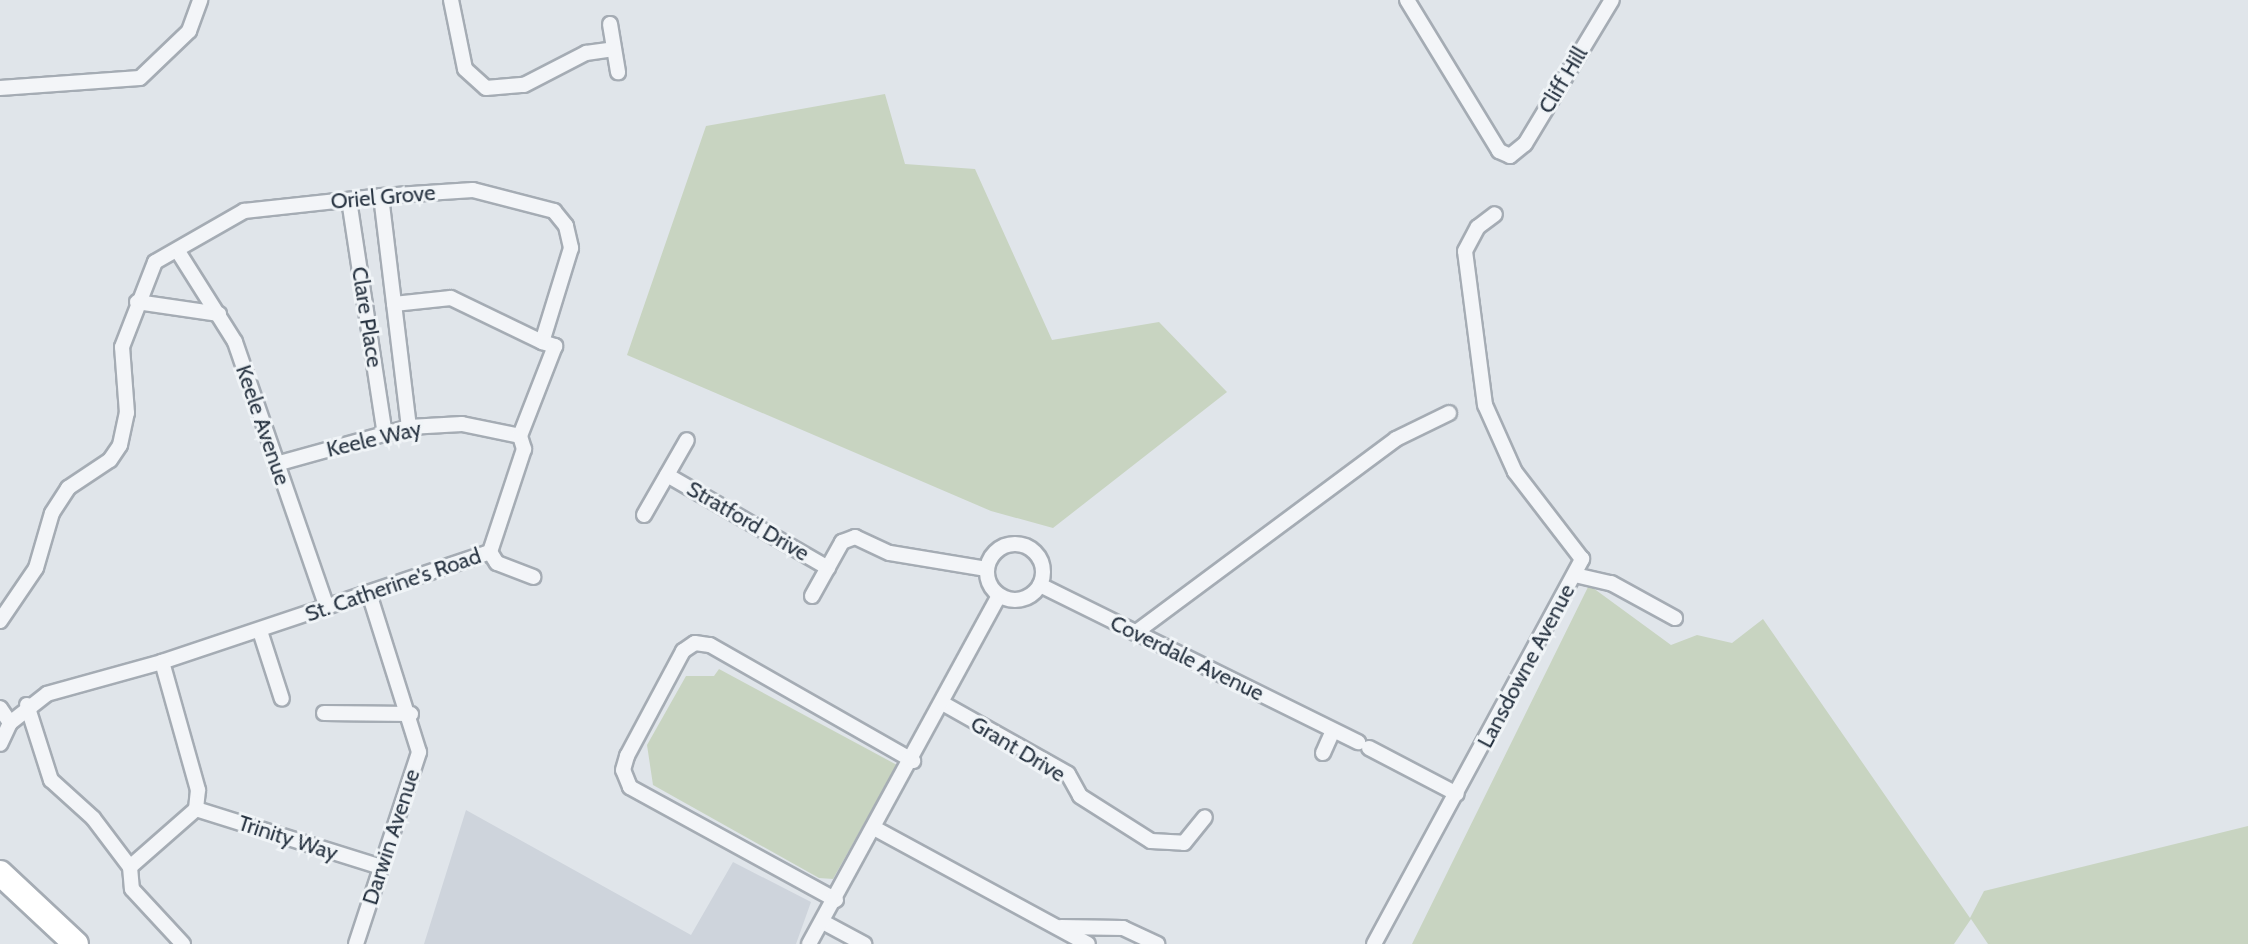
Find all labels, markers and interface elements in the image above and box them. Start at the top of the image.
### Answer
street label: Cliff Hill [1533,42,1593,118]
street label: Oriel Grove [330,179,436,215]
street label: Clare Place [346,265,388,369]
street label: Keele Avenue [230,361,296,489]
street label: Keele Way [324,415,424,463]
street label: Stratford Drive [682,475,814,567]
street label: St. Catherine's Road [302,543,484,627]
street label: Lansdowne Avenue [1472,580,1580,752]
street label: Coverdale Avenue [1106,609,1268,707]
street label: Grant Drive [966,710,1070,788]
street label: Darwin Avenue [357,766,425,908]
street label: Trinity Way [235,810,341,866]

